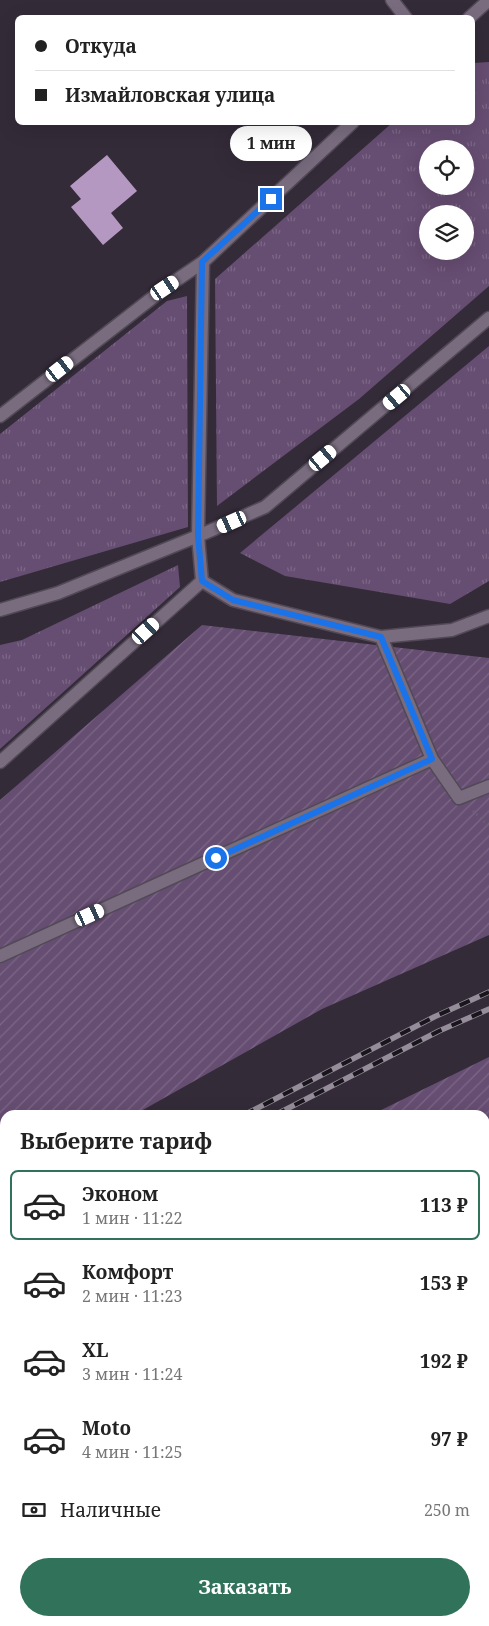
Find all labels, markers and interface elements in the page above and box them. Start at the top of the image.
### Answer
text: Откуда [65,33,137,59]
text: Измайловская улица [65,82,275,108]
callout: 1 мин [230,126,312,162]
text: 1 мин [247,132,295,154]
map controls [419,140,474,260]
button: locate [419,140,474,195]
route end [260,188,282,210]
button: layers [419,205,474,260]
car [148,273,181,303]
car [43,354,76,384]
car [380,382,413,412]
car [306,443,339,473]
car [215,509,248,535]
car [129,615,162,647]
route start [205,847,227,869]
car [73,902,106,928]
text: Выберите тариф [20,1125,212,1155]
text: Эконом [82,1181,158,1207]
icon: car [22,1183,67,1228]
text: 113 ₽ [420,1192,468,1218]
text: 1 мин · 11:22 [82,1207,183,1229]
text: Комфорт [82,1259,173,1285]
icon: car [22,1261,67,1306]
text: 153 ₽ [420,1270,468,1296]
text: 2 мин · 11:23 [82,1285,183,1307]
text: XL [82,1337,108,1363]
icon: car [22,1339,67,1384]
text: 192 ₽ [420,1348,468,1374]
text: 3 мин · 11:24 [82,1363,183,1385]
text: Moto [82,1415,131,1441]
icon: car [22,1417,67,1462]
text: 97 ₽ [430,1426,468,1452]
text: 4 мин · 11:25 [82,1441,183,1463]
icon: cash [20,1496,48,1524]
text: Наличные [60,1497,161,1523]
text: 250 m [424,1499,470,1521]
button: Заказать [20,1558,470,1616]

